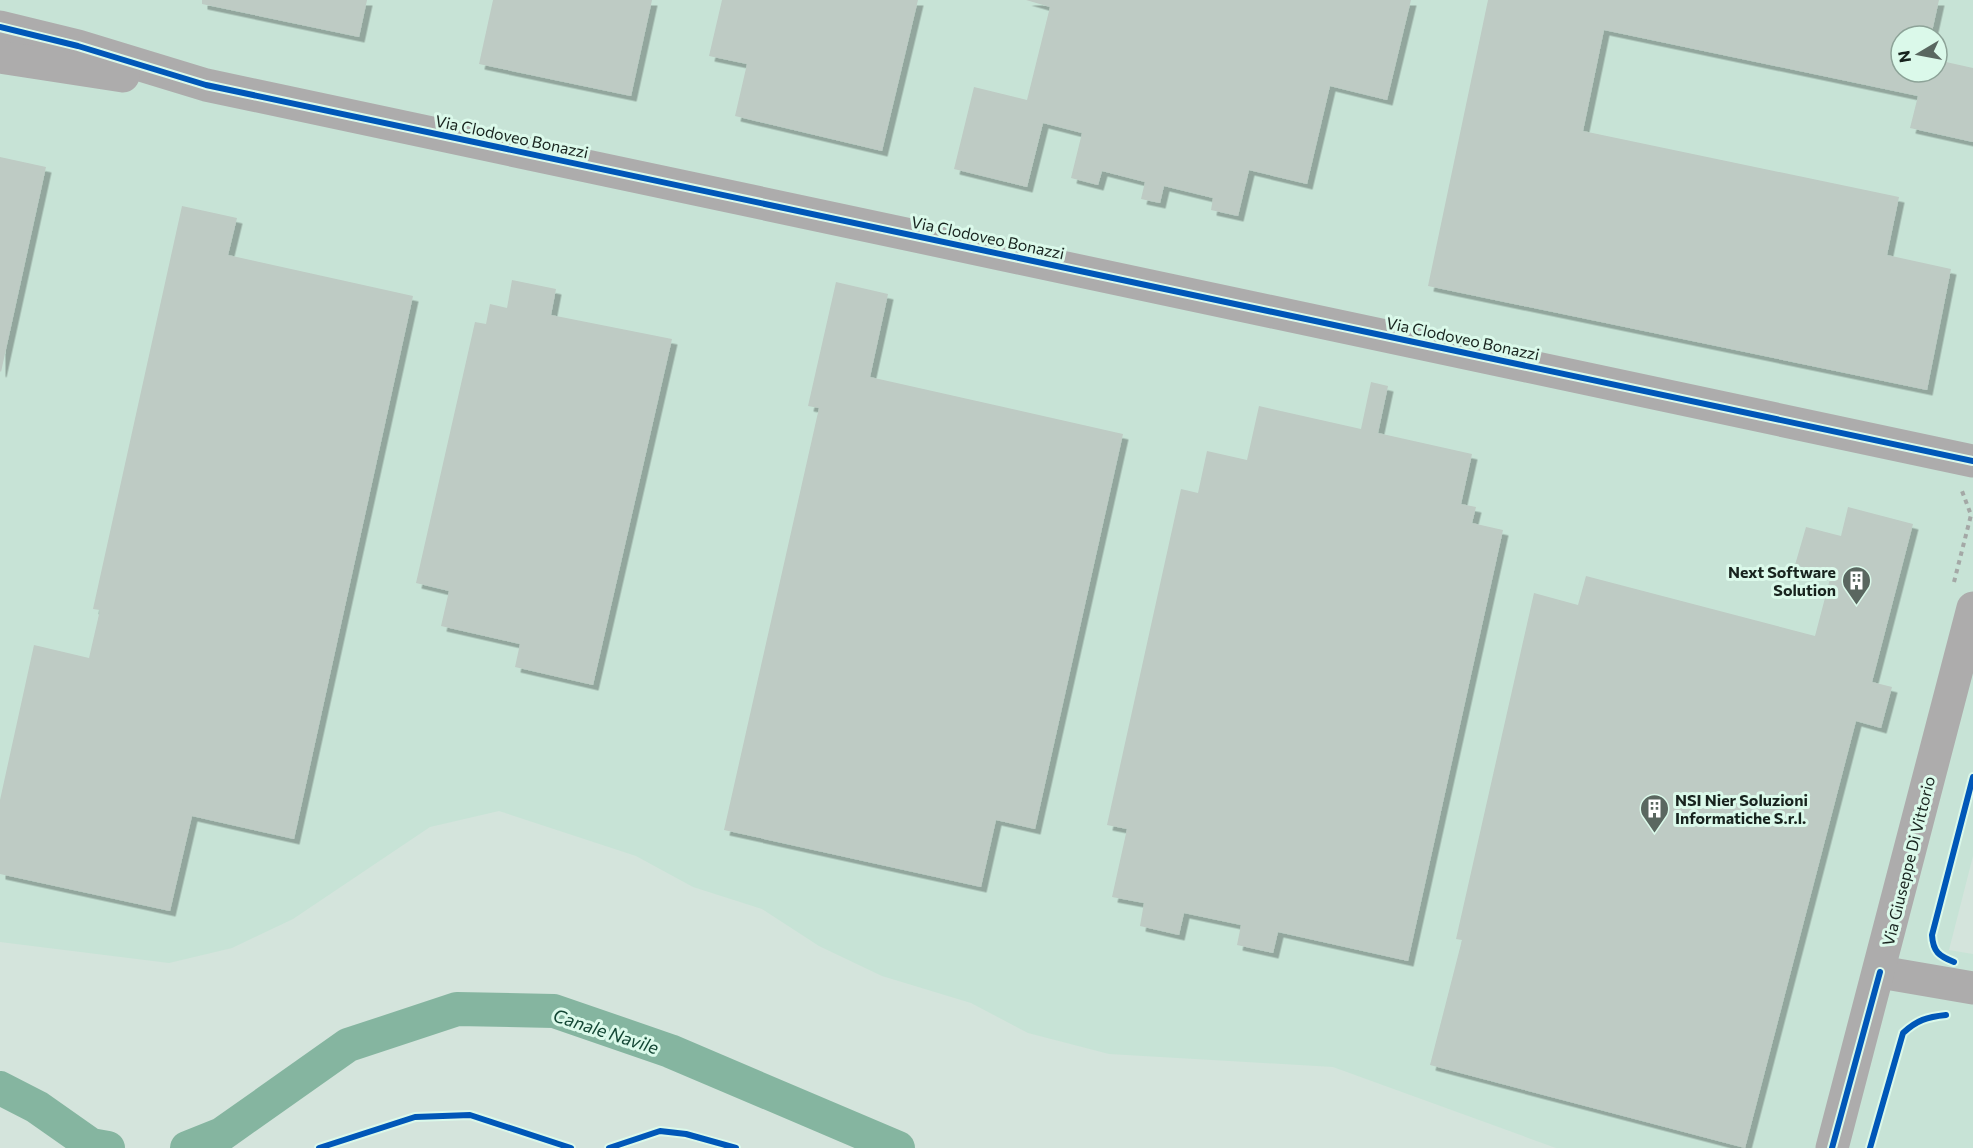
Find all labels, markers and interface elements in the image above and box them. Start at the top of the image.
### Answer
north arrow [1889,24,1949,84]
text: N [1893,49,1914,64]
street label: Via Clodoveo Bonazzi [434,110,590,162]
street label: Via Clodoveo Bonazzi [910,211,1066,263]
street label: Via Clodoveo Bonazzi [1385,312,1541,364]
place label: Next Software Solution [1728,562,1836,599]
building icon: Next Software Solution [1841,564,1873,606]
street label: Via Giuseppe Di Vittorio [1878,774,1938,948]
place label: NSI Nier Soluzioni Informatiche S.r.l. [1675,790,1808,827]
building icon: NSI Nier Soluzioni Informatiche S.r.l. [1638,792,1670,834]
water label: Canale Navile [551,1004,662,1059]

